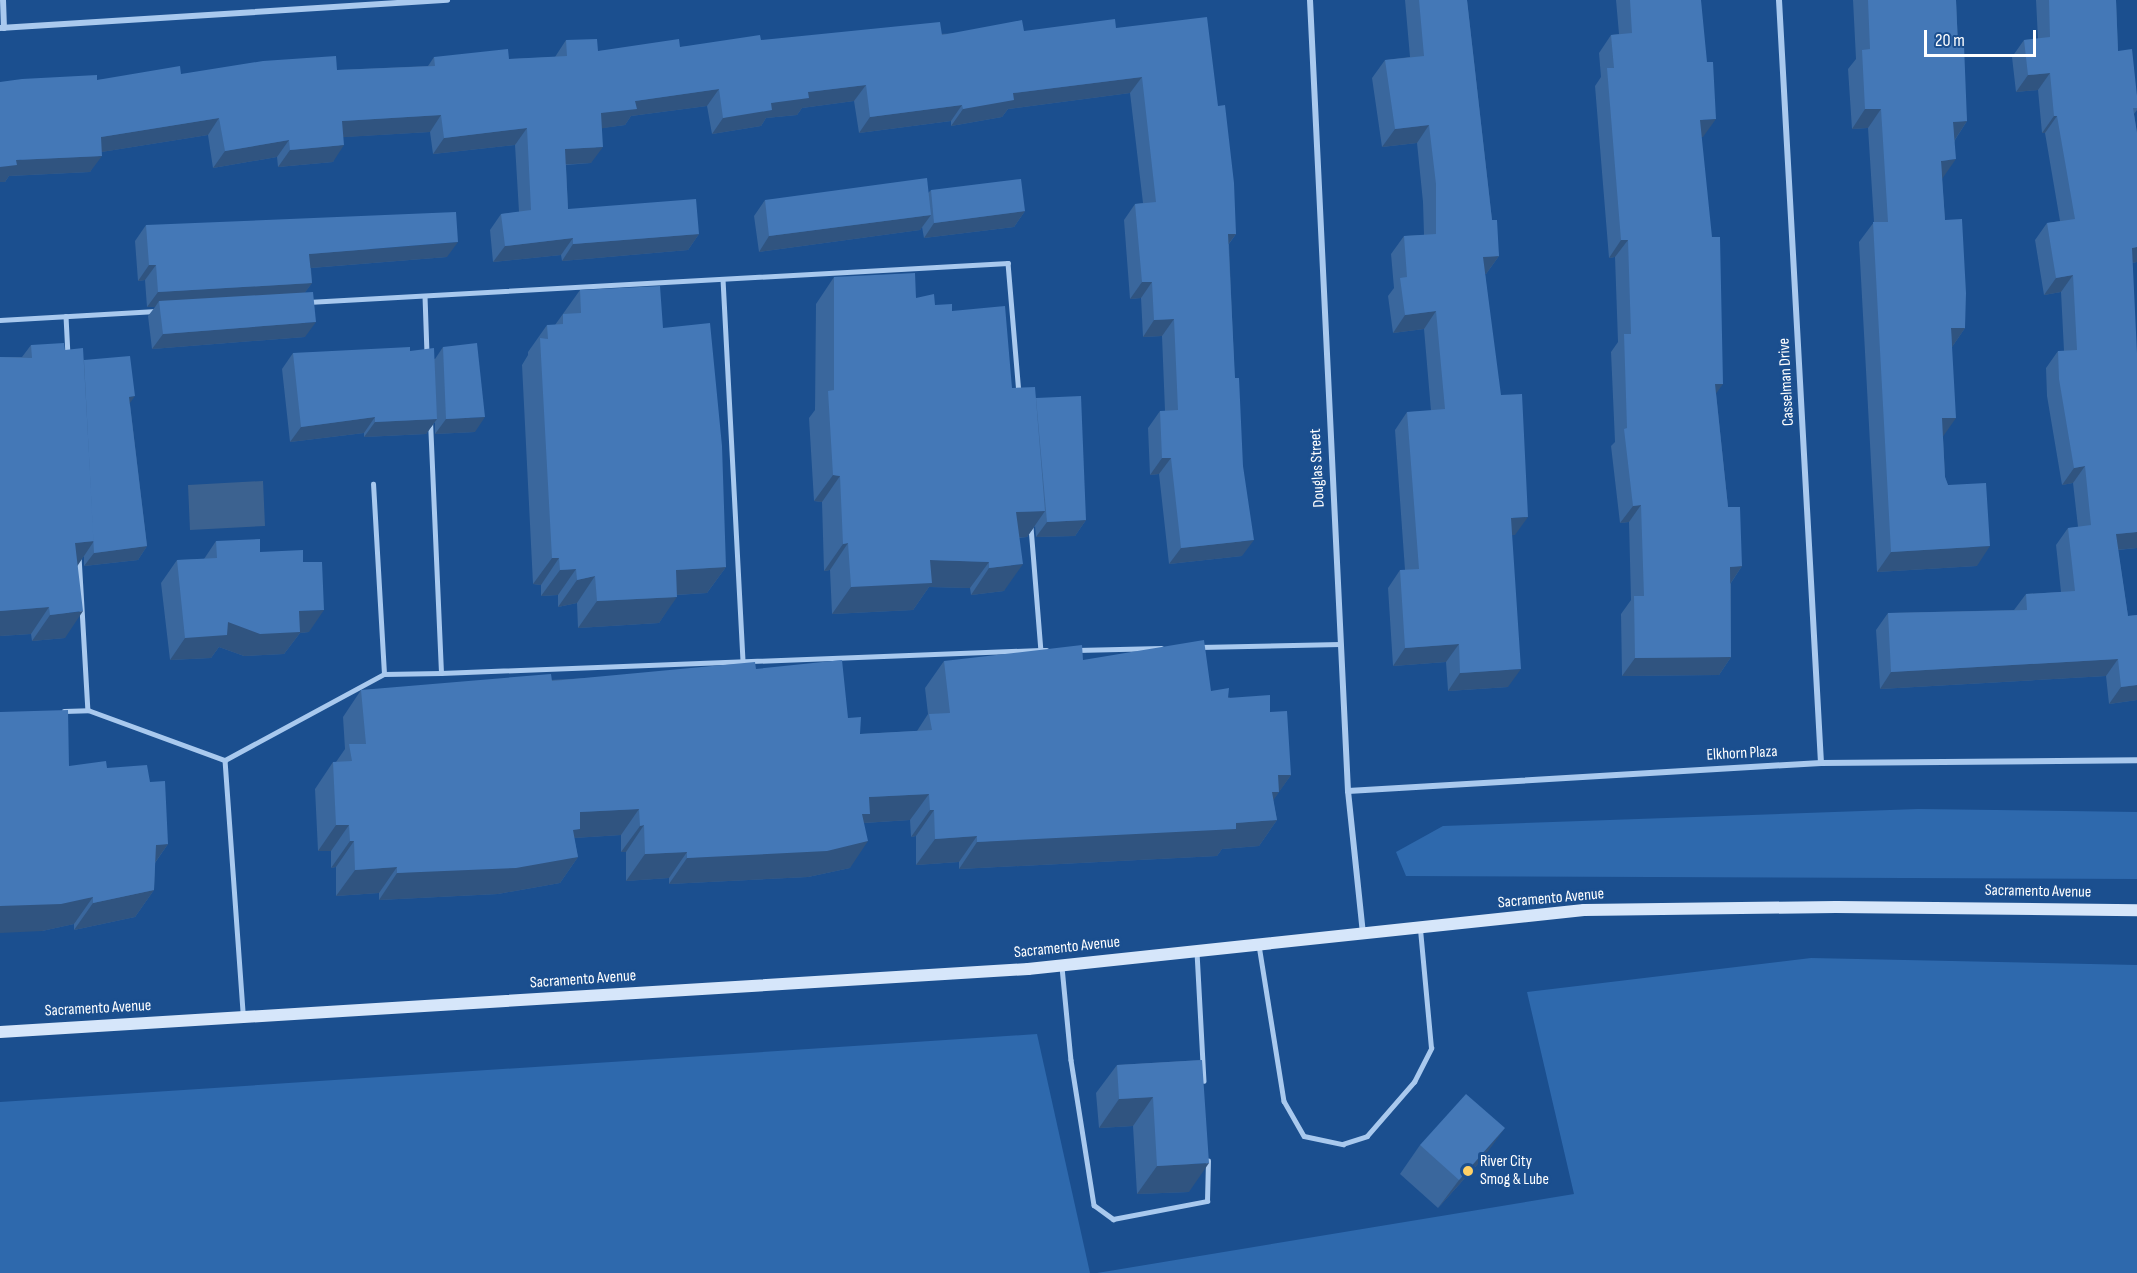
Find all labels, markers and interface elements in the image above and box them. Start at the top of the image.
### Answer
scale bar [1927,18,2040,56]
text: 20 m [1935,30,1965,51]
street label: Casselman Drive [1775,337,1799,427]
street label: Douglas Street [1306,428,1330,508]
street label: Elkhorn Plaza [1706,743,1778,765]
street label: Sacramento Avenue [1985,881,2091,903]
street label: Sacramento Avenue [1497,885,1605,913]
street label: Sacramento Avenue [1013,933,1121,963]
street label: Sacramento Avenue [529,967,637,993]
street label: Sacramento Avenue [44,997,152,1021]
place label: River City Smog & Lube [1480,1152,1549,1190]
marker: River City Smog & Lube [1461,1164,1475,1178]

